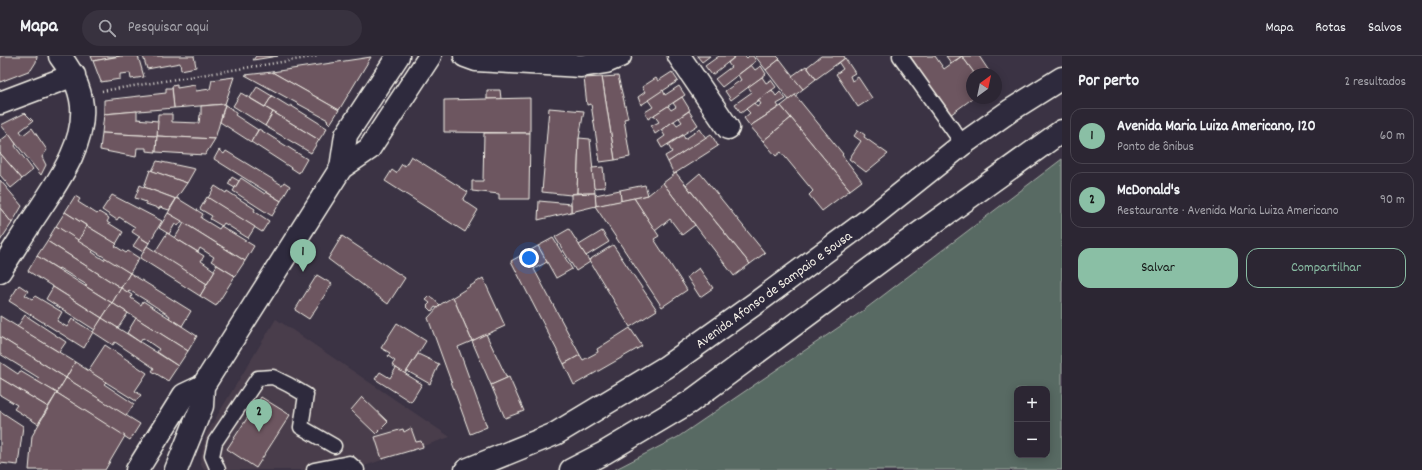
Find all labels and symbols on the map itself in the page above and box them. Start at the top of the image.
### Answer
north arrow [966,68,1002,104]
street label: Avenida Afonso de Sampaio e Sousa [692,227,857,354]
pin: 1 [290,239,316,272]
your location [519,248,539,268]
pin: 2 [246,399,272,432]

